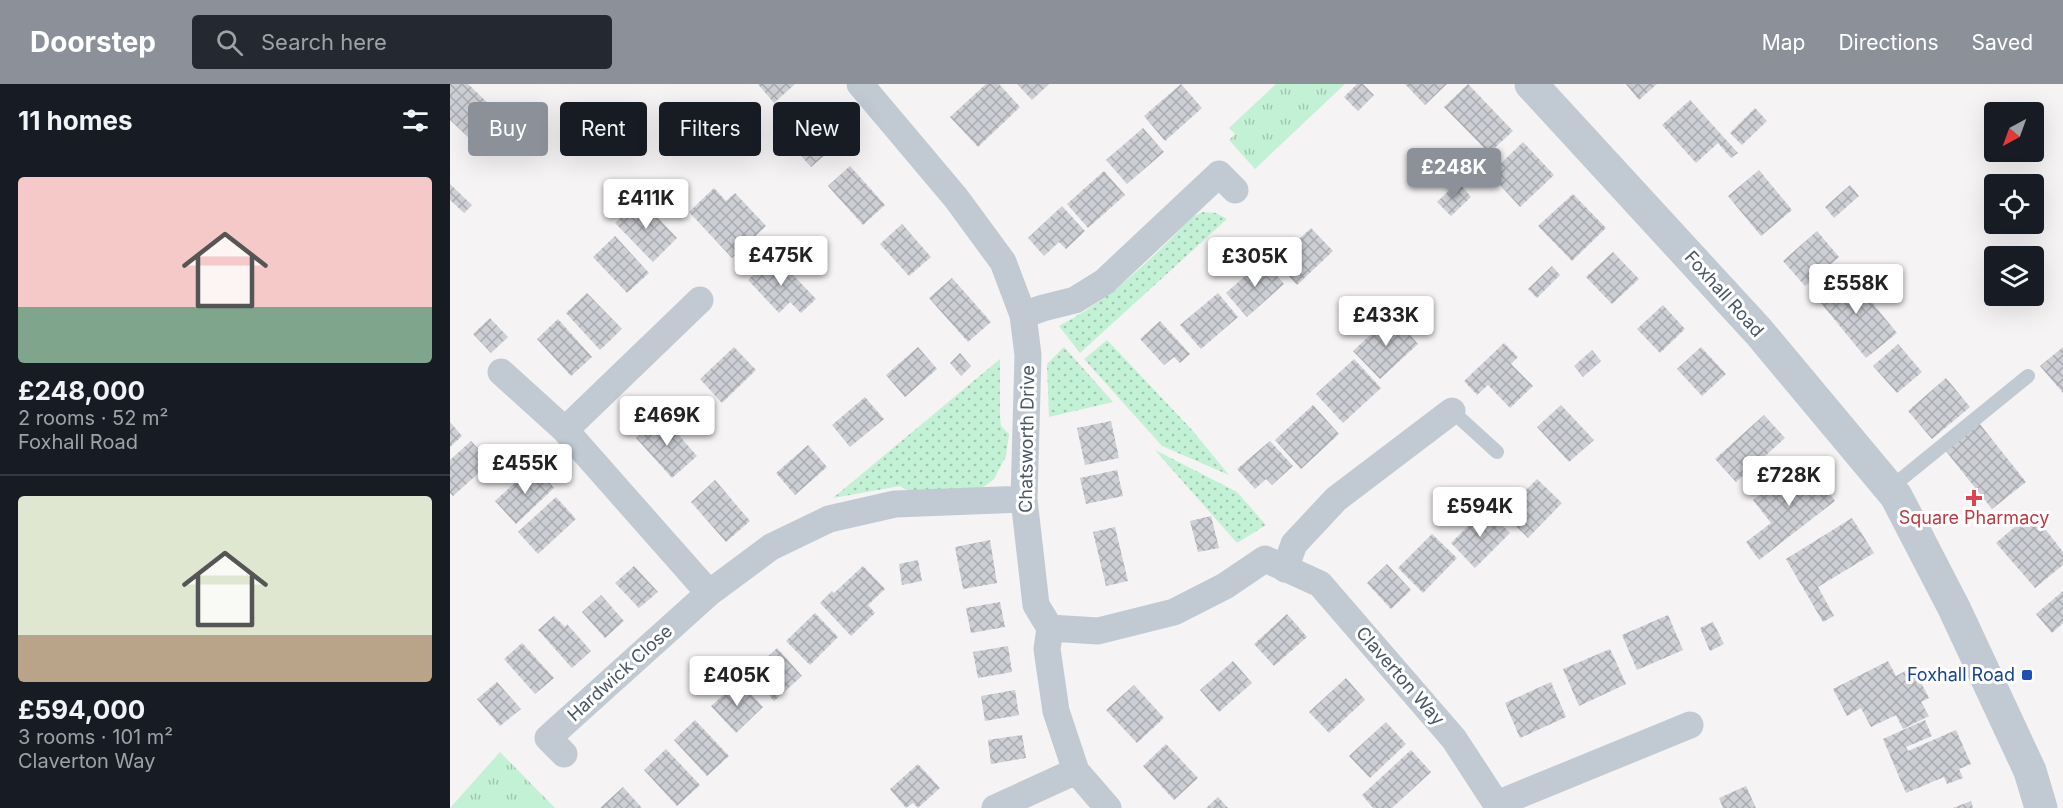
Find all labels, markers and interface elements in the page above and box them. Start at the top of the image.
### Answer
search box [192,15,612,69]
text: Doorstep [30,25,156,59]
icon: search [213,26,246,59]
text: Search here [261,29,387,55]
text: Map [1762,30,1805,55]
text: Directions [1838,30,1939,55]
text: Saved [1972,30,2033,55]
chip: Buy [468,102,548,156]
chip: Rent [560,102,647,156]
chip: Filters [659,102,761,156]
chip: New [773,102,860,156]
north arrow [1984,102,2044,162]
map controls [1984,102,2044,306]
icon: filters [399,104,432,137]
text: 11 homes [18,105,133,136]
pin: £248K [1412,148,1496,199]
text: £248K [1421,155,1487,179]
button: locate [1984,174,2044,234]
pin: £411K [604,179,688,230]
text: £411K [617,186,675,210]
icon: home [171,216,279,324]
pin: £475K [739,236,823,287]
pin: £305K [1213,237,1297,288]
text: £475K [749,243,813,267]
text: £305K [1222,244,1288,268]
street label: Foxhall Road [1680,246,1768,341]
button: layers [1984,246,2044,306]
pin: £558K [1814,264,1898,315]
text: £558K [1823,271,1889,295]
pin: £433K [1344,296,1428,347]
text: £433K [1353,303,1419,327]
street label: Chatsworth Drive [1015,365,1038,513]
text: £248,000 [18,375,145,406]
pin: £469K [625,396,709,447]
text: £469K [634,403,700,427]
text: 2 rooms · 52 m² [18,406,168,430]
text: Foxhall Road [18,430,138,454]
pin: £455K [483,444,567,495]
text: £455K [492,451,558,475]
pin: £728K [1747,456,1831,507]
text: £728K [1757,463,1821,487]
pin: £594K [1438,487,1522,538]
marker: Square Pharmacy [1967,491,1981,505]
text: £594K [1447,494,1513,518]
place label: Square Pharmacy [1899,507,2049,528]
icon: home [171,535,279,643]
street label: Hardwick Close [563,620,676,725]
street label: Claverton Way [1352,622,1449,729]
pin: £405K [695,656,779,707]
text: £405K [704,663,770,687]
place label: Foxhall Road [1907,664,2015,685]
marker: Foxhall Road [2020,668,2034,682]
text: £594,000 [18,694,145,725]
text: 3 rooms · 101 m² [18,725,173,749]
text: Claverton Way [18,749,155,773]

